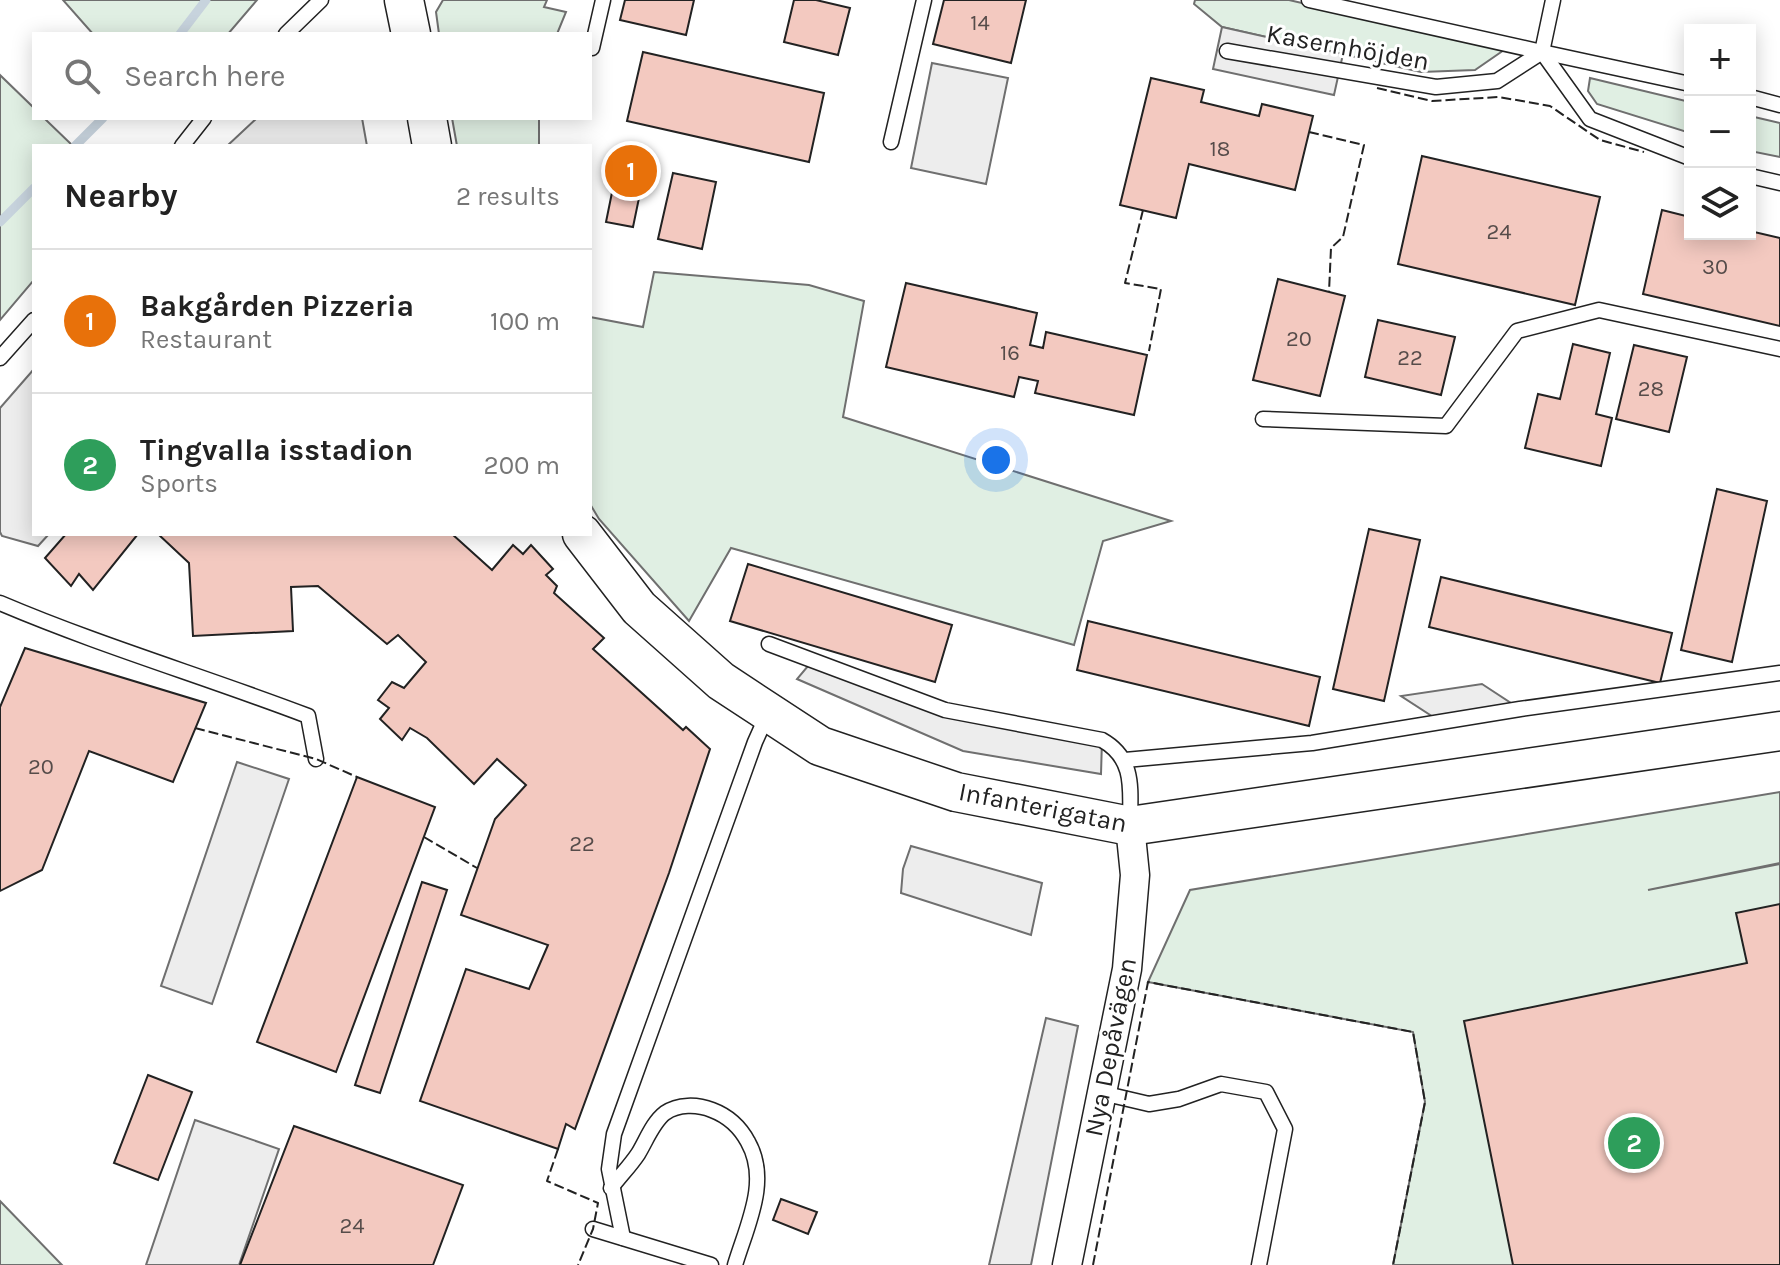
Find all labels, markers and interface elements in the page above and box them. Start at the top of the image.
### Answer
house number: 14 [970,10,990,36]
street label: Kasernhöjden [1264,18,1432,77]
map controls [1684,24,1756,240]
button: + [1684,24,1756,96]
search box [32,32,592,120]
icon: search [60,54,104,98]
text: Search here [124,58,285,94]
button: − [1684,96,1756,168]
house number: 18 [1210,136,1230,162]
pin: 1 [605,141,657,201]
button: layers [1684,168,1756,240]
text: Nearby [64,176,178,216]
text: 2 results [456,181,560,212]
house number: 24 [1486,219,1512,245]
house number: 30 [1702,254,1728,280]
text: Bakgården Pizzeria [140,288,414,324]
text: 1 [85,306,95,337]
text: 100 m [490,306,560,337]
text: Restaurant [140,324,272,355]
house number: 20 [1286,326,1312,352]
house number: 16 [1000,340,1020,366]
house number: 22 [1397,345,1423,371]
house number: 28 [1638,376,1664,402]
text: Tingvalla isstadion [140,432,413,468]
your location [976,440,1016,480]
text: 2 [82,450,98,481]
text: 200 m [484,450,560,481]
text: Sports [140,468,218,499]
house number: 20 [28,754,54,780]
street label: Infanterigatan [956,776,1130,839]
house number: 22 [569,831,595,857]
street label: Nya Depåvägen [1078,955,1143,1139]
pin: 2 [1608,1113,1660,1173]
house number: 24 [339,1213,365,1239]

